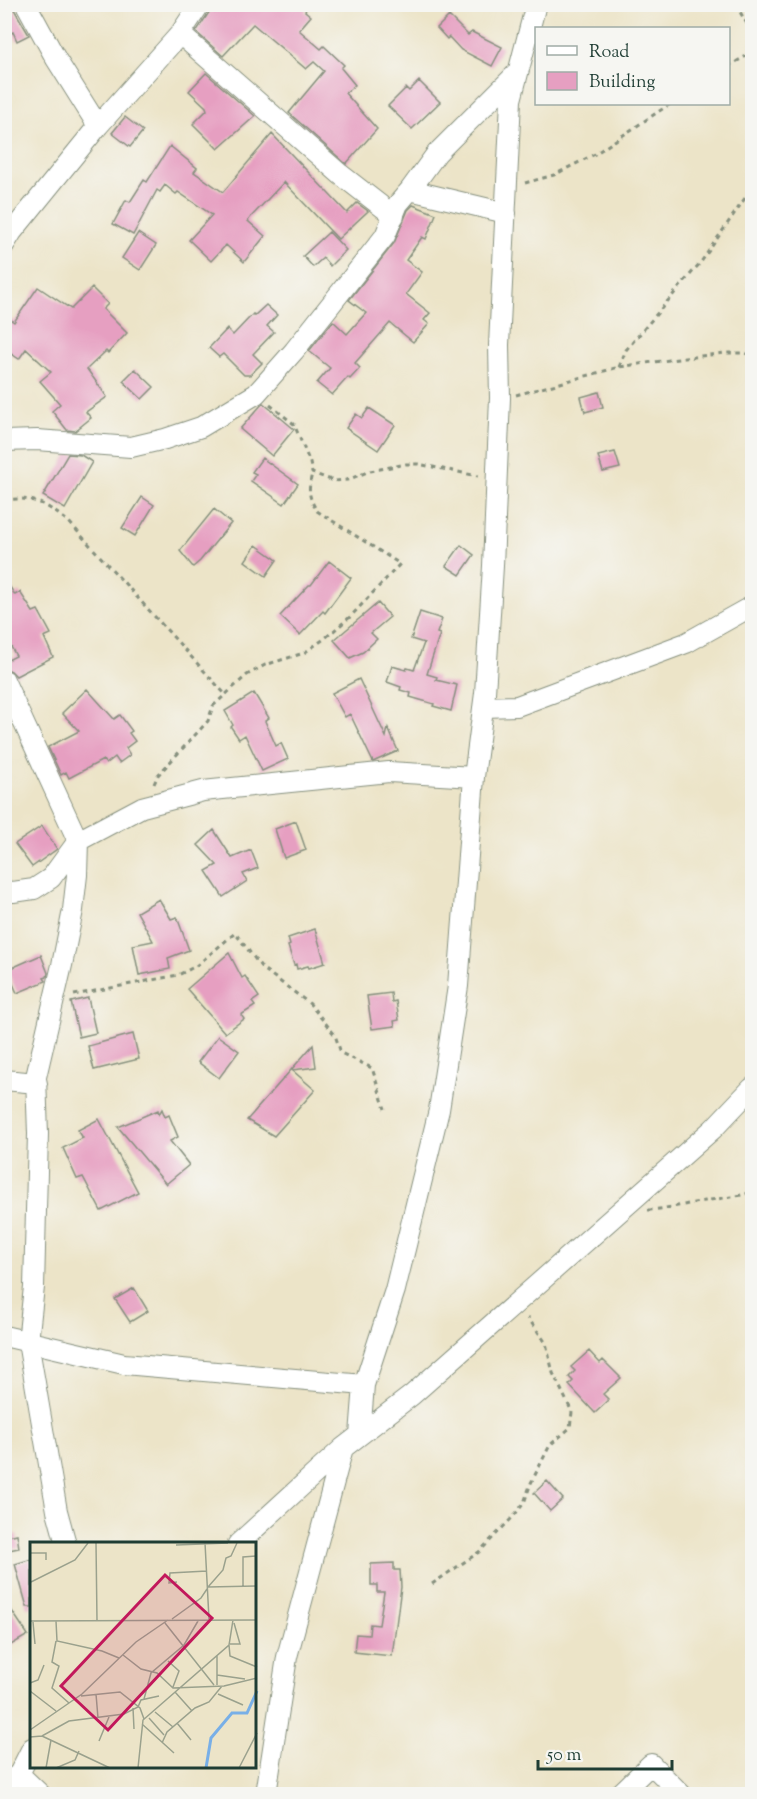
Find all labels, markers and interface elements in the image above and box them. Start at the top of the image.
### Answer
legend [535,27,730,105]
text: Road [589,40,629,66]
text: Building [589,70,655,96]
inset map [30,1542,256,1769]
scale bar [538,1733,672,1771]
text: 50 m [546,1743,582,1769]

